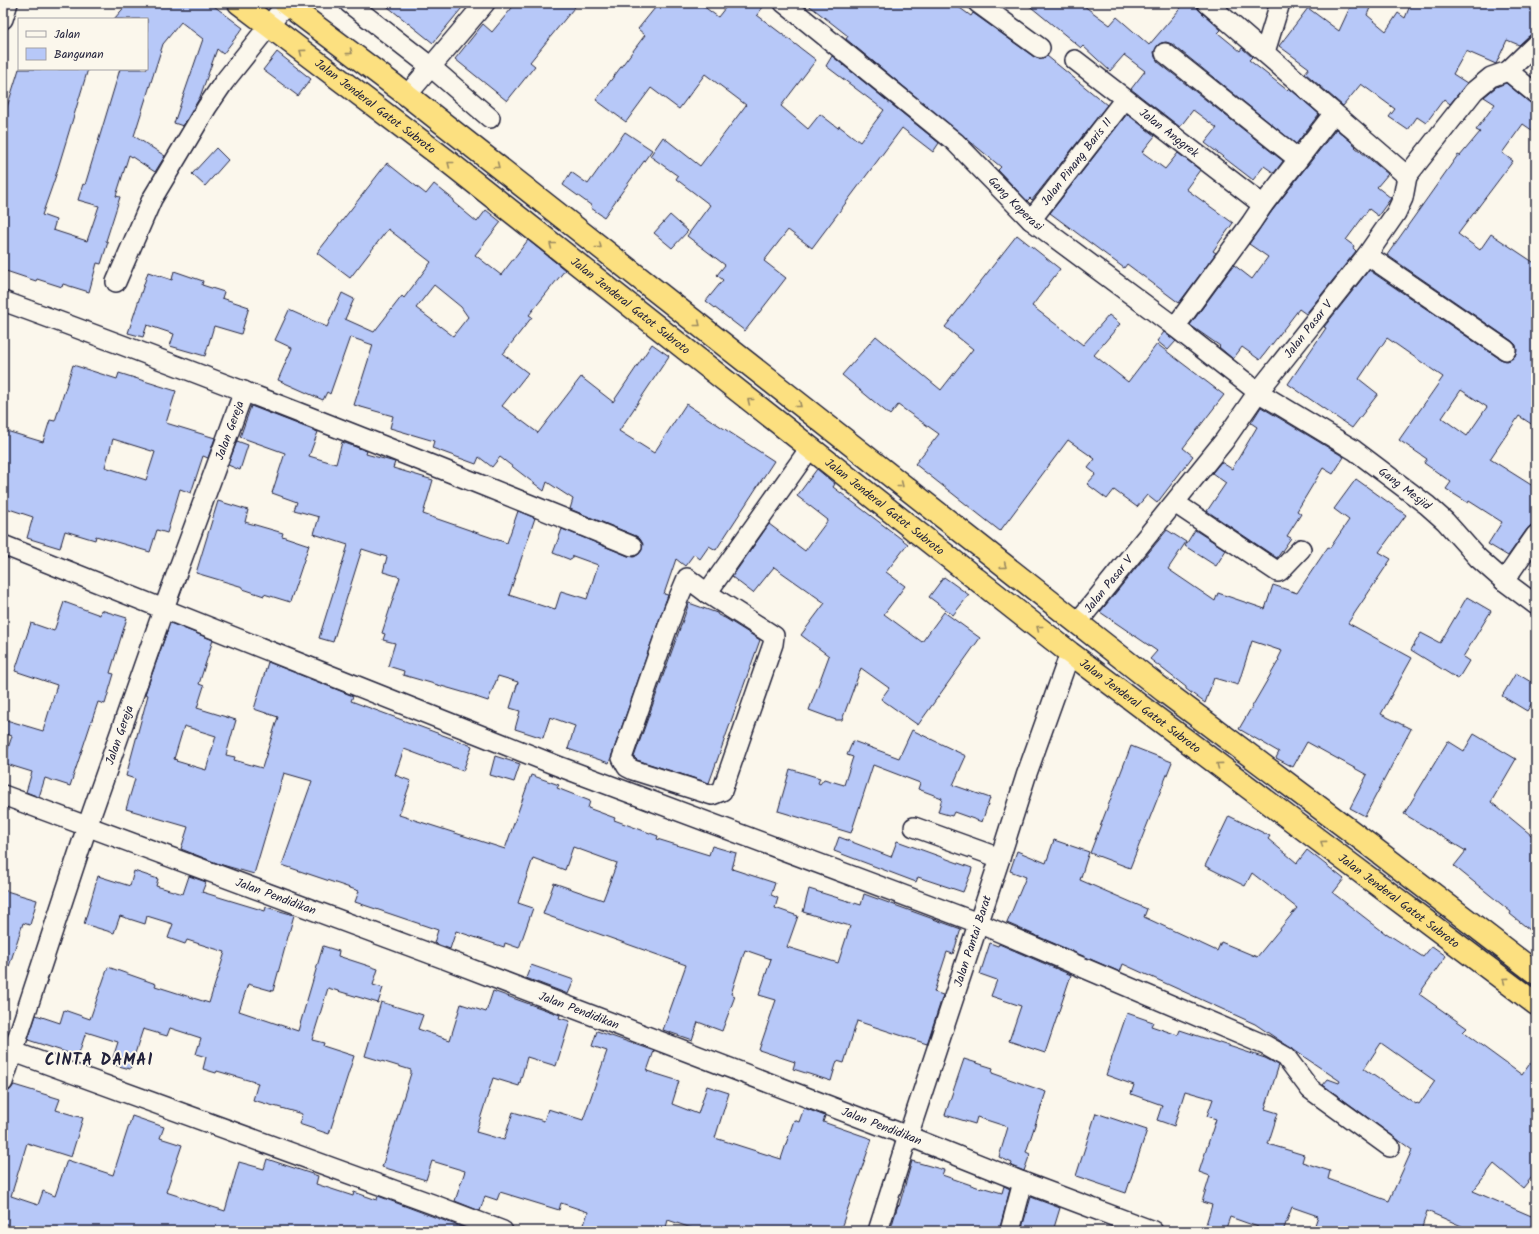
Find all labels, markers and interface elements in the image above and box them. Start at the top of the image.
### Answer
legend [18,18,148,70]
text: Jalan [54,25,80,44]
text: Bangunan [54,45,104,64]
one-way arrow [345,47,352,54]
one-way arrow [299,50,306,57]
street label: Jalan Jenderal Gatot Subroto [311,54,440,159]
street label: Jalan Anggrek [1135,103,1204,162]
street label: Jalan Pinang Baris II [1036,113,1117,210]
one-way arrow [448,161,455,168]
one-way arrow [492,161,499,168]
street label: Gang Koperasi [984,172,1048,236]
one-way arrow [595,241,602,248]
one-way arrow [550,242,557,249]
street label: Jalan Jenderal Gatot Subroto [567,253,694,359]
street label: Jalan Pasar V [1279,295,1338,362]
one-way arrow [693,319,700,326]
street label: Jalan Gereja [210,398,249,463]
one-way arrow [747,398,754,405]
one-way arrow [795,400,802,407]
street label: Jalan Jenderal Gatot Subroto [821,453,949,560]
street label: Gang Mesjid [1375,462,1436,515]
one-way arrow [897,481,904,488]
street label: Jalan Pasar V [1079,550,1139,617]
one-way arrow [999,561,1006,568]
one-way arrow [1036,626,1043,633]
street label: Jalan Jenderal Gatot Subroto [1075,654,1205,758]
street label: Jalan Gereja [100,702,139,767]
one-way arrow [1217,763,1224,770]
one-way arrow [1320,840,1327,848]
street label: Jalan Jenderal Gatot Subroto [1334,849,1464,953]
street label: Jalan Pendidikan [233,873,319,920]
street label: Jalan Pantai Barat [949,893,997,989]
one-way arrow [1502,977,1509,985]
street label: Jalan Pendidikan [536,986,622,1034]
district label: CINTA DAMAI [45,1048,153,1073]
street label: Jalan Pendidikan [839,1102,925,1150]

